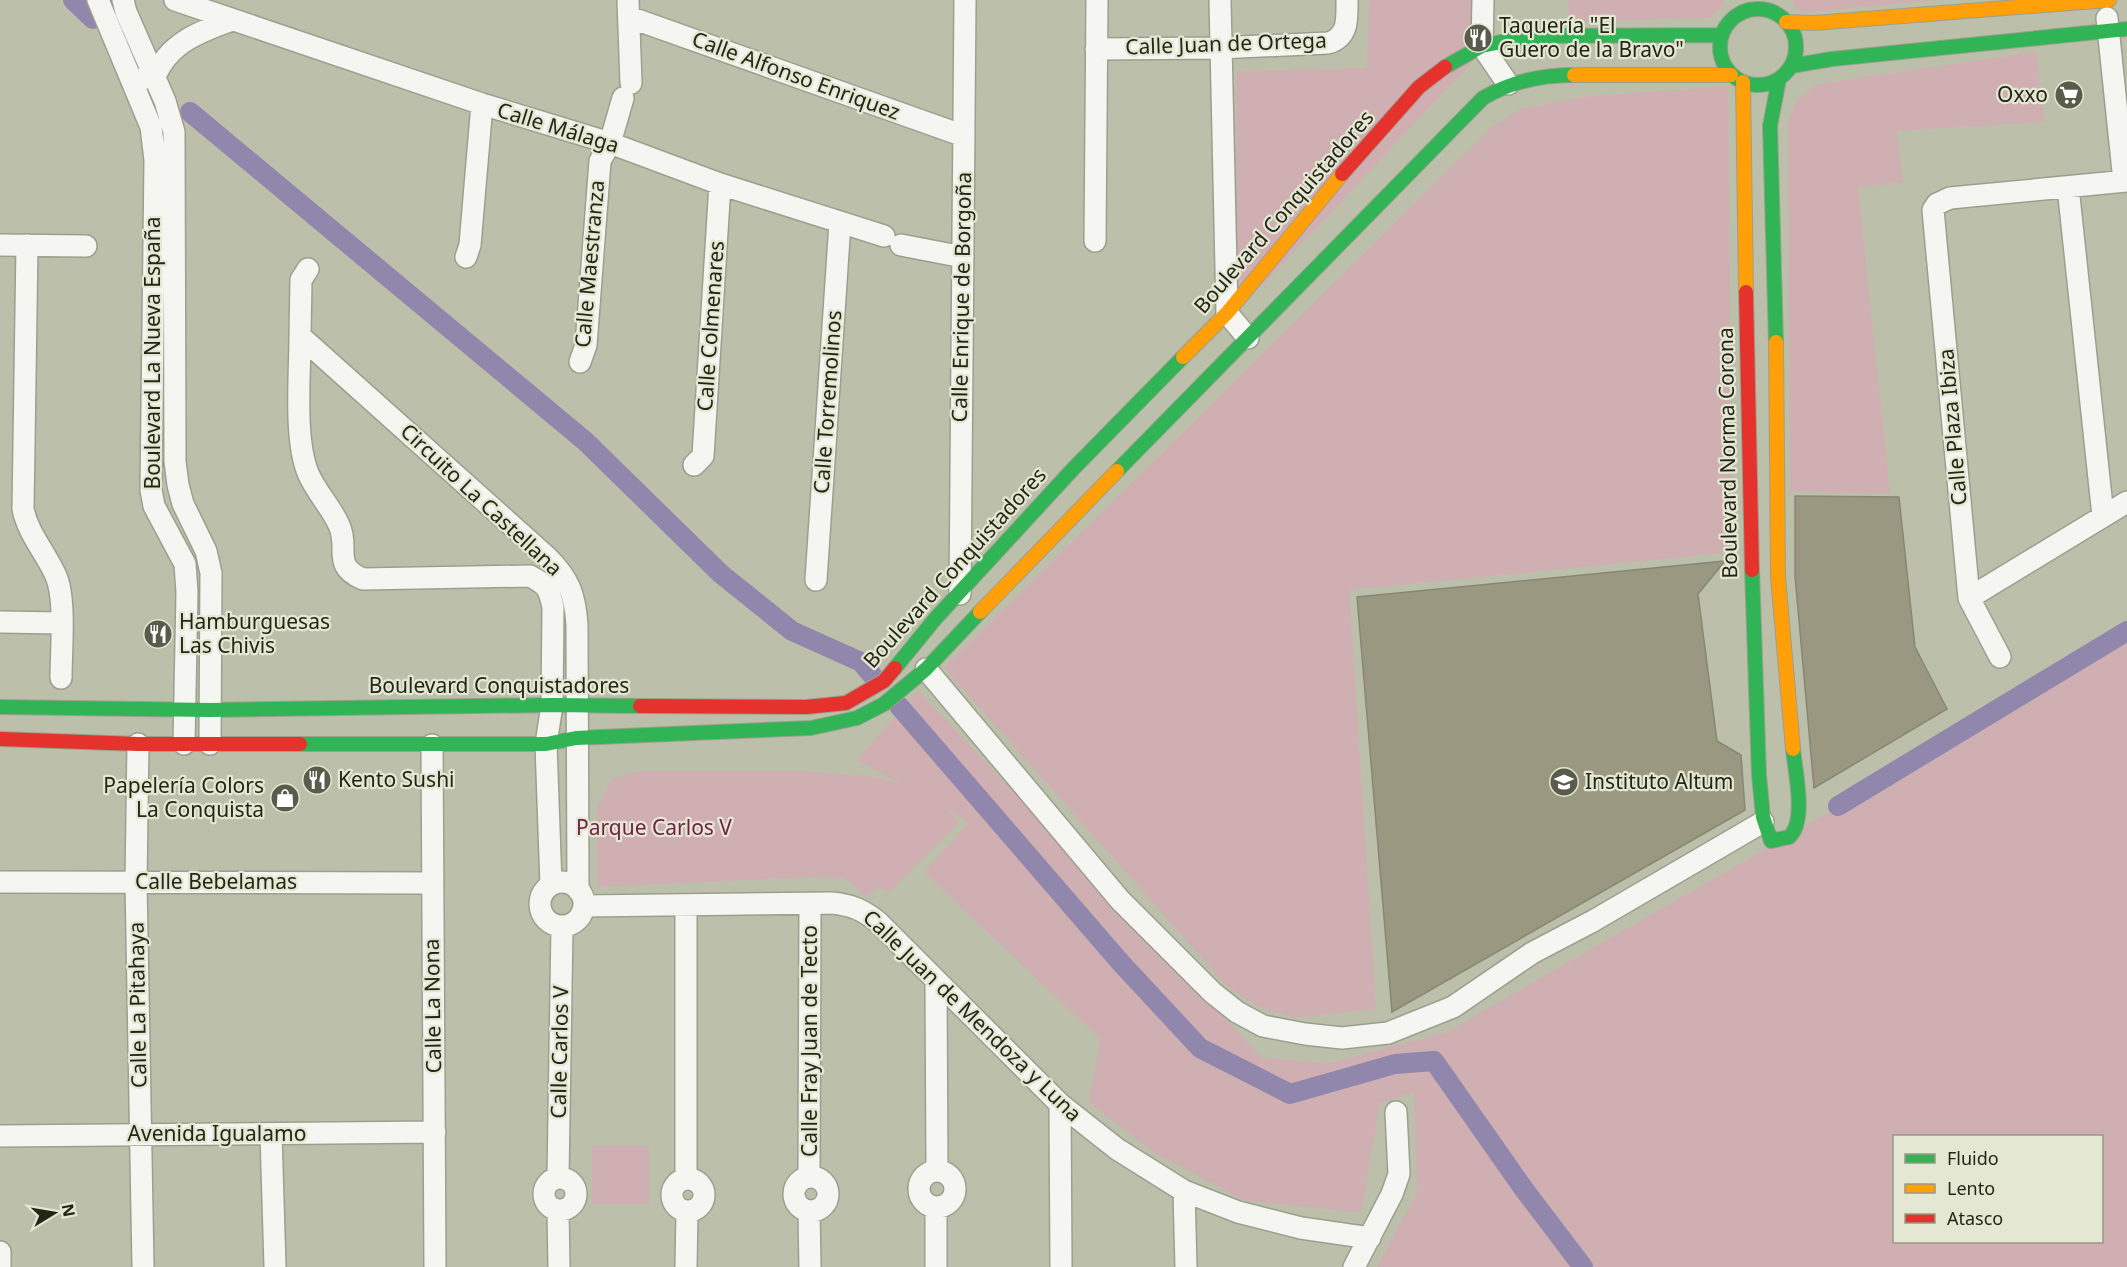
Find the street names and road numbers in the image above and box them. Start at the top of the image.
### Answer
street label: Calle Alfonso Enriquez [689,24,904,126]
street label: Calle Juan de Ortega [1125,25,1327,61]
street label: Calle Málaga [494,95,623,159]
street label: Boulevard Conquistadores [1187,104,1379,319]
street label: Calle Enrique de Borgoña [945,171,977,422]
street label: Calle Maestranza [568,179,610,349]
street label: Boulevard La Nueva España [138,217,166,489]
street label: Calle Colmenares [690,240,730,412]
street label: Calle Torremolinos [807,309,847,495]
street label: Boulevard Norma Corona [1711,327,1743,579]
street label: Calle Plaza Ibiza [1931,348,1973,507]
street label: Circuito La Castellana [395,417,569,582]
street label: Boulevard Conquistadores [857,461,1052,674]
street label: Boulevard Conquistadores [369,671,629,699]
street label: Calle Bebelamas [135,867,297,895]
street label: Calle Juan de Mendoza y Luna [857,903,1088,1127]
street label: Calle La Pitahaya [122,922,152,1088]
street label: Calle Fray Juan de Tecto [795,925,823,1157]
street label: Calle La Nona [417,938,447,1074]
street label: Calle Carlos V [544,985,574,1119]
street label: Avenida Igualamo [128,1119,306,1147]

